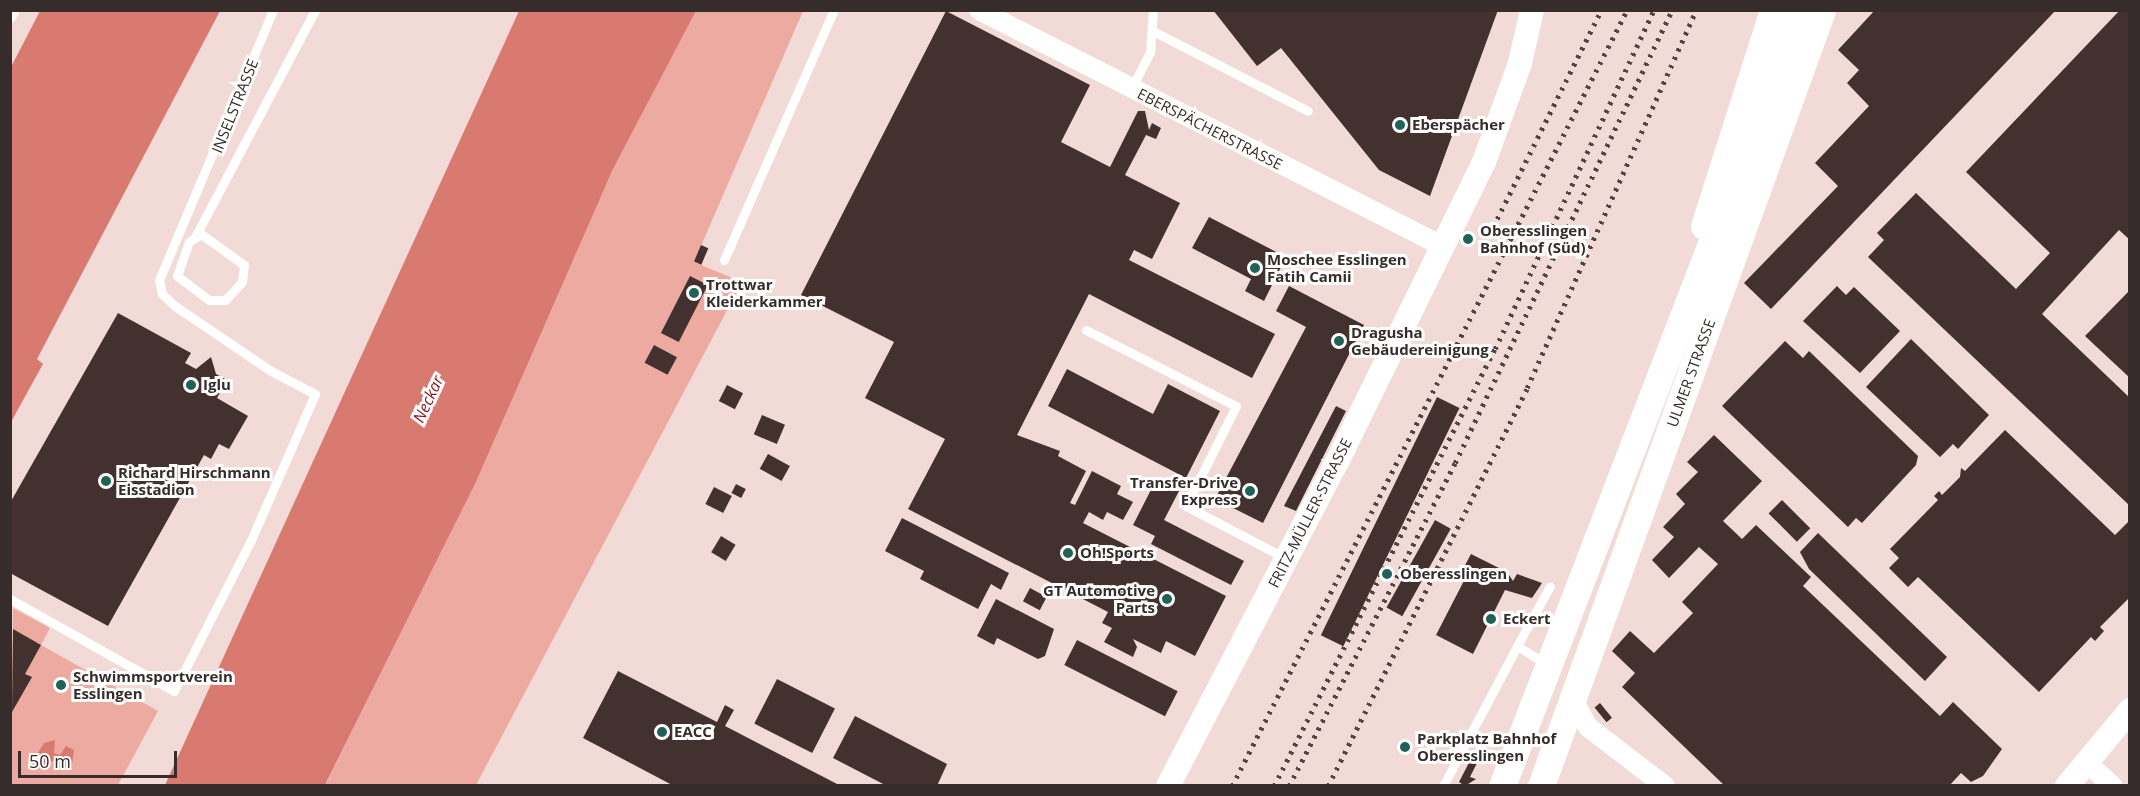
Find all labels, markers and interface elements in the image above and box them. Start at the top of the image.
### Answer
street label: INSELSTRASSE [208,56,262,156]
street label: EBERSPÄCHERSTRASSE [1134,85,1286,173]
place label: Eberspächer [1412,116,1505,134]
marker: Eberspächer [1393,118,1407,132]
place label: Oberesslingen Bahnhof (Süd) [1480,221,1587,256]
marker: Oberesslingen Bahnhof (Süd) [1461,232,1475,246]
place label: Moschee Esslingen Fatih Camii [1267,250,1407,285]
marker: Moschee Esslingen Fatih Camii [1248,261,1262,275]
place label: Trottwar Kleiderkammer [706,275,823,310]
marker: Trottwar Kleiderkammer [687,286,701,300]
street label: ULMER STRASSE [1663,316,1719,430]
place label: Dragusha Gebäudereinigung [1351,323,1489,358]
marker: Dragusha Gebäudereinigung [1332,334,1346,348]
water label: Neckar [409,372,447,426]
place label: Iglu [203,376,231,394]
marker: Iglu [184,378,198,392]
street label: FRITZ-MÜLLER-STRASSE [1264,435,1356,591]
place label: Richard Hirschmann Eisstadion [118,463,271,498]
place label: Transfer-Drive Express [1130,473,1238,508]
marker: Richard Hirschmann Eisstadion [99,474,113,488]
marker: Transfer-Drive Express [1243,484,1257,498]
place label: Oh!Sports [1080,544,1154,562]
marker: Oh!Sports [1061,546,1075,560]
marker: Oberesslingen [1378,565,1396,583]
place label: Oberesslingen [1400,565,1507,583]
place label: GT Automotive Parts [1043,581,1155,616]
marker: GT Automotive Parts [1160,592,1174,606]
place label: Eckert [1503,610,1551,628]
marker: Eckert [1484,612,1498,626]
place label: Schwimmsportverein Esslingen [73,667,233,702]
marker: Schwimmsportverein Esslingen [54,678,68,692]
place label: EACC [674,723,712,741]
marker: EACC [655,725,669,739]
place label: Parkplatz Bahnhof Oberesslingen [1417,729,1556,764]
scale bar [21,739,180,777]
marker: Parkplatz Bahnhof Oberesslingen [1398,740,1412,754]
text: 50 m [29,749,71,773]

